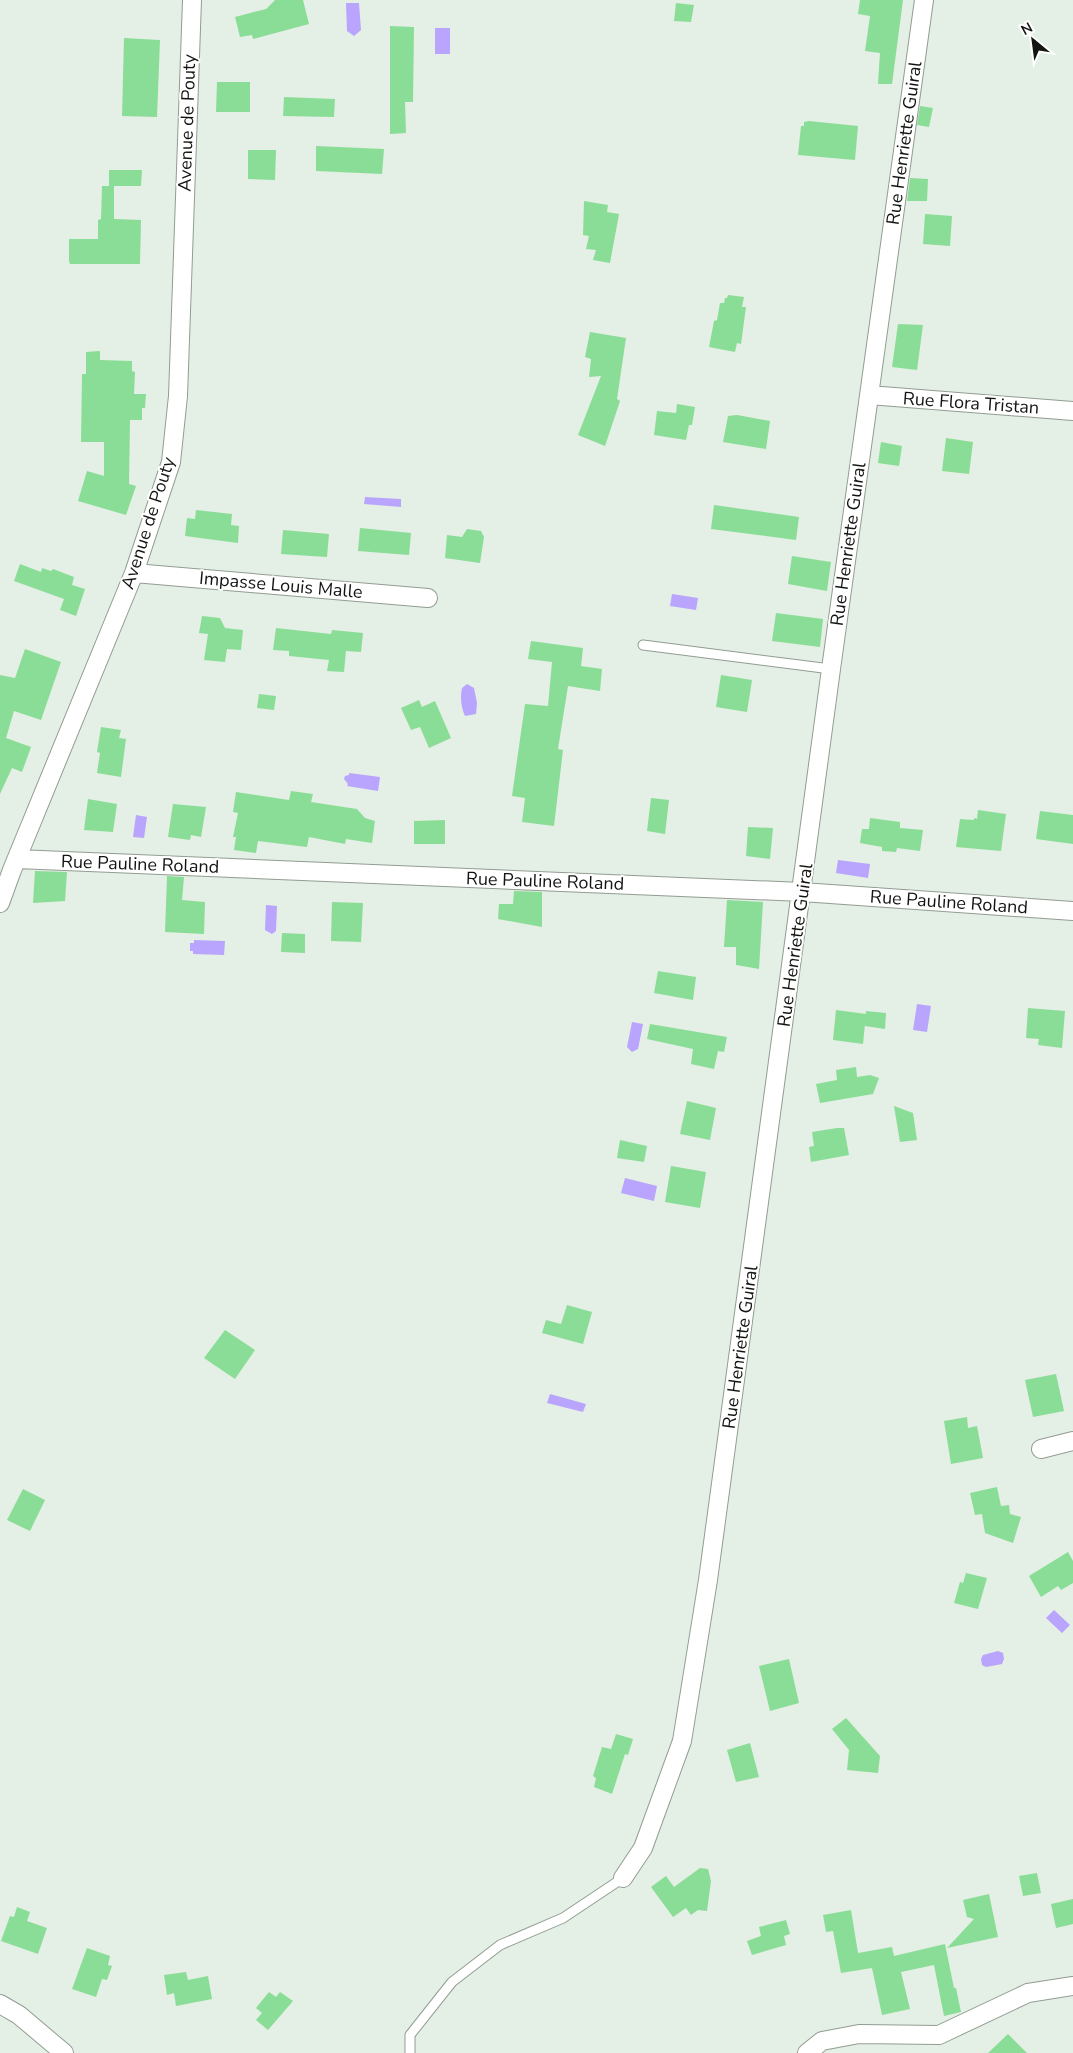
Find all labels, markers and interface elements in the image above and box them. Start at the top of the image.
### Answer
north arrow [1008,15,1058,65]
text: N [1018,18,1036,40]
street label: Avenue de Pouty [173,53,201,192]
street label: Rue Henriette Guiral [881,59,927,226]
street label: Rue Flora Tristan [902,386,1040,420]
street label: Avenue de Pouty [115,453,181,592]
street label: Rue Henriette Guiral [825,460,871,627]
street label: Impasse Louis Malle [198,566,364,604]
street label: Rue Pauline Roland [60,849,220,879]
street label: Rue Henriette Guiral [772,861,818,1028]
street label: Rue Pauline Roland [465,866,625,896]
street label: Rue Pauline Roland [869,885,1029,919]
street label: Rue Henriette Guiral [717,1263,763,1430]

